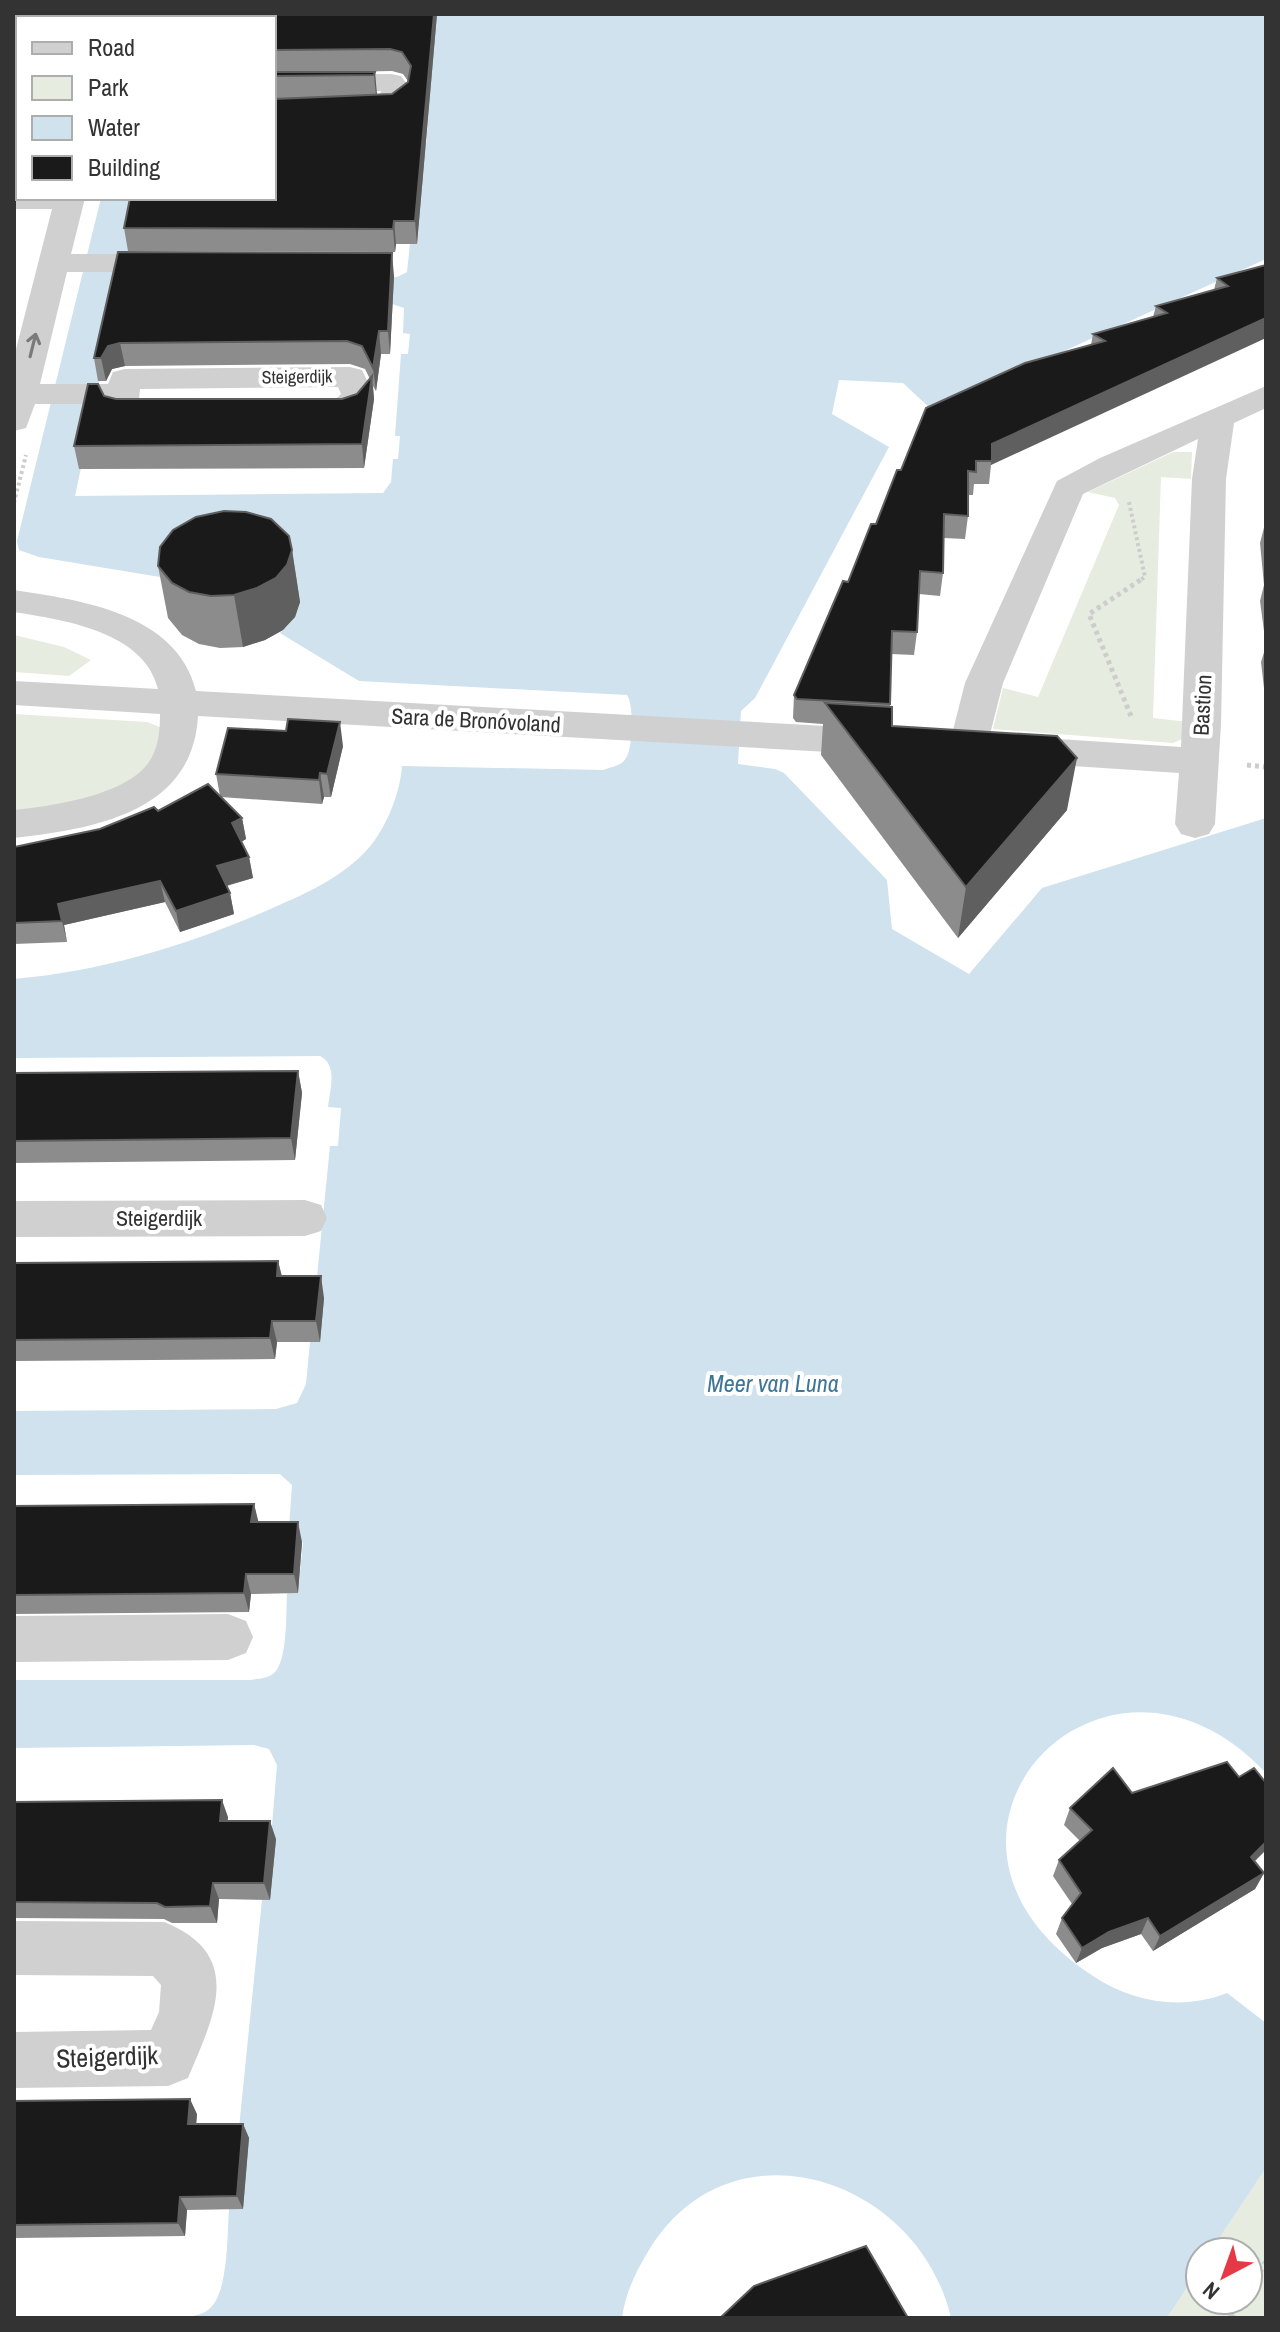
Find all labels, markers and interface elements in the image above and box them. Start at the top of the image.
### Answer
legend [16,16,276,200]
text: Road [88,31,135,63]
text: Park [88,71,129,103]
text: Water [88,111,140,143]
text: Building [88,151,160,183]
one-way arrow [26,333,41,359]
street label: Steigerdijk [261,363,333,390]
street label: Bastion [1185,674,1219,736]
street label: Sara de Bronóvoland [391,701,561,739]
street label: Steigerdijk [116,1203,203,1233]
water label: Meer van Luna [707,1367,839,1399]
street label: Steigerdijk [55,2037,159,2076]
north arrow [1184,2236,1264,2316]
text: N [1196,2275,1226,2307]

